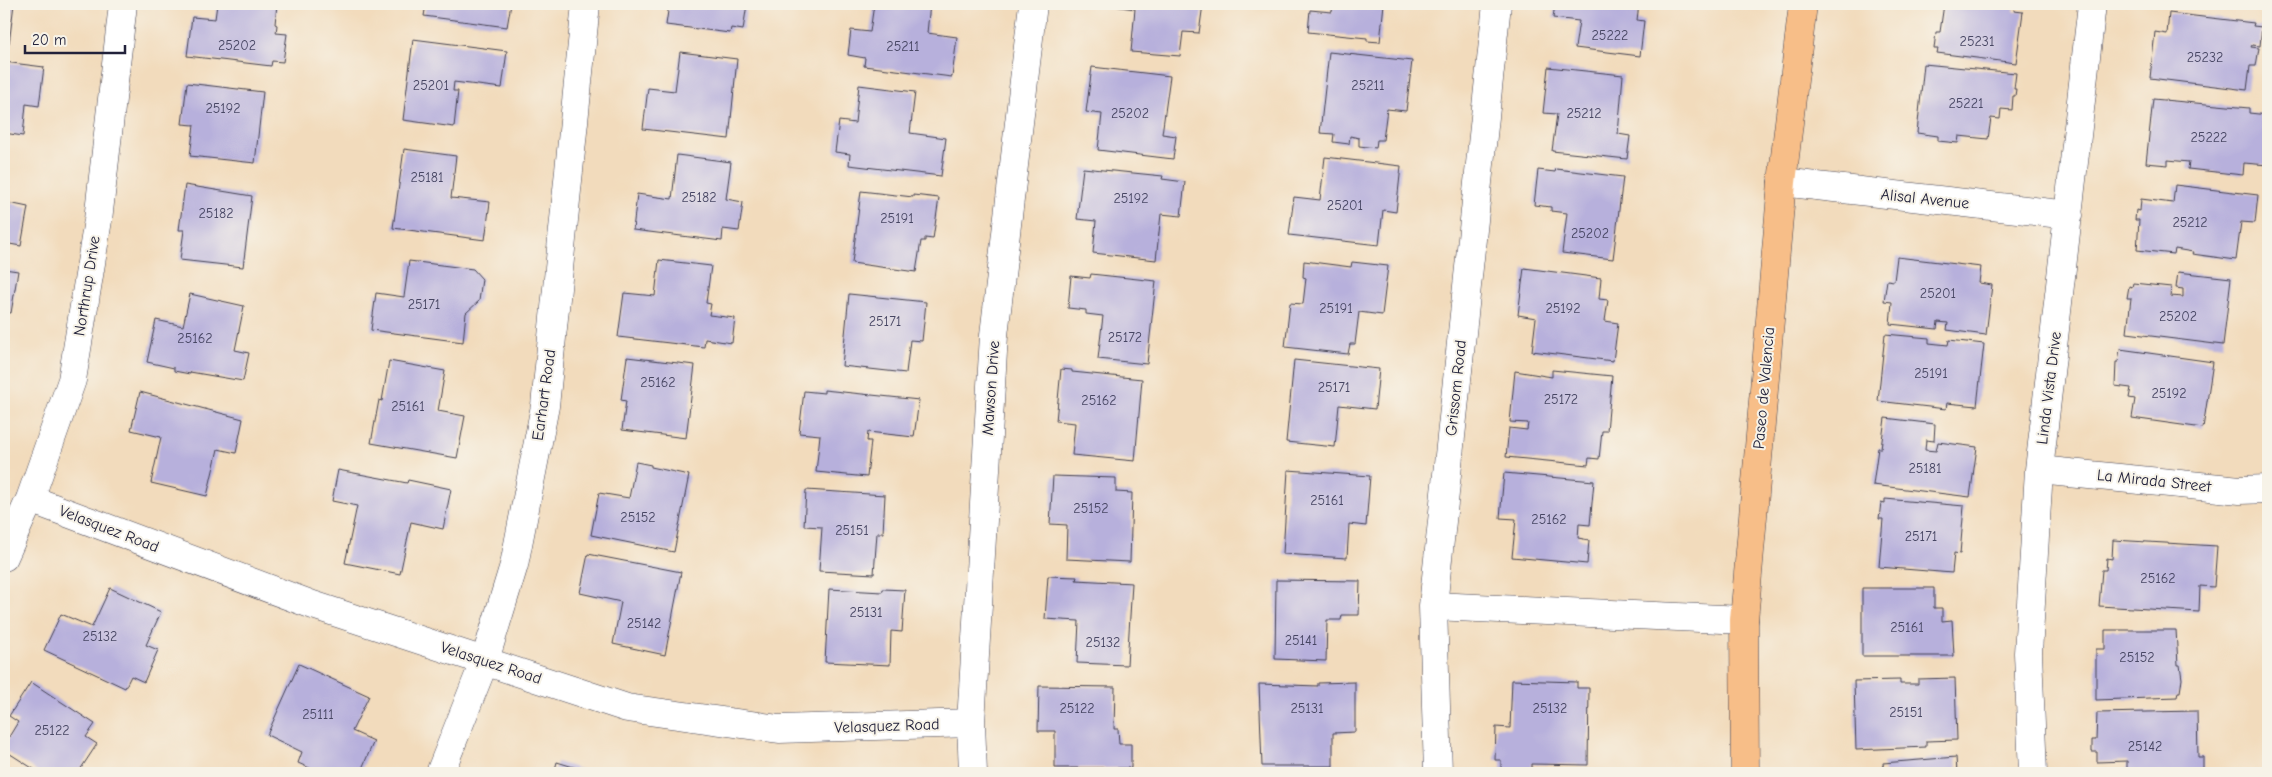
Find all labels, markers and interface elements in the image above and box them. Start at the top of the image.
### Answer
scale bar [25,22,125,54]
house number: 25222 [1592,27,1628,44]
text: 20 m [32,31,66,49]
house number: 25231 [1960,33,1994,50]
house number: 25202 [218,37,256,54]
house number: 25211 [886,38,920,55]
house number: 25232 [2187,49,2223,66]
house number: 25201 [413,77,449,94]
house number: 25211 [1351,77,1385,94]
house number: 25221 [1948,95,1984,112]
house number: 25192 [205,100,241,117]
house number: 25202 [1111,105,1149,122]
house number: 25212 [1566,105,1602,122]
house number: 25222 [2191,129,2227,146]
house number: 25181 [410,169,444,186]
street label: Alisal Avenue [1880,185,1970,213]
house number: 25182 [682,189,717,206]
house number: 25192 [1113,190,1149,207]
house number: 25201 [1327,197,1363,214]
house number: 25182 [199,205,234,222]
house number: 25191 [880,210,914,227]
house number: 25212 [2172,214,2208,231]
house number: 25202 [1571,225,1609,242]
street label: Northrup Drive [70,235,104,337]
house number: 25201 [1920,285,1956,302]
house number: 25171 [408,296,440,313]
house number: 25191 [1319,300,1353,317]
house number: 25192 [1545,300,1581,317]
house number: 25202 [2159,308,2197,325]
house number: 25171 [869,313,901,330]
street label: Paseo de Valencia [1750,326,1778,450]
house number: 25172 [1108,329,1142,346]
house number: 25162 [177,330,213,347]
street label: Linda Vista Drive [2033,331,2065,445]
street label: Grissom Road [1442,339,1470,437]
street label: Mawson Drive [979,340,1003,436]
street label: Earhart Road [529,348,559,442]
house number: 25191 [1914,365,1948,382]
house number: 25162 [640,374,676,391]
house number: 25171 [1318,379,1350,396]
house number: 25192 [2151,385,2187,402]
house number: 25172 [1544,391,1578,408]
house number: 25162 [1081,392,1117,409]
house number: 25161 [391,398,425,415]
house number: 25181 [1908,460,1942,477]
street label: La Mirada Street [2096,466,2212,496]
house number: 25161 [1310,492,1344,509]
house number: 25152 [1073,500,1109,517]
street label: Velasquez Road [57,502,161,556]
house number: 25152 [620,509,656,526]
house number: 25162 [1531,511,1567,528]
house number: 25151 [835,522,869,539]
house number: 25171 [1905,528,1937,545]
house number: 25162 [2140,570,2176,587]
house number: 25131 [849,604,883,621]
house number: 25142 [627,615,661,632]
house number: 25161 [1890,619,1924,636]
house number: 25132 [83,628,117,645]
house number: 25141 [1285,632,1317,649]
house number: 25132 [1086,634,1120,651]
street label: Velasquez Road [438,638,544,688]
house number: 25152 [2119,649,2155,666]
house number: 25122 [1059,700,1095,717]
house number: 25131 [1290,700,1324,717]
house number: 25132 [1533,700,1567,717]
house number: 25151 [1889,704,1923,721]
house number: 25111 [302,706,334,723]
street label: Velasquez Road [834,715,940,737]
house number: 25122 [34,722,70,739]
house number: 25142 [2128,738,2162,755]

